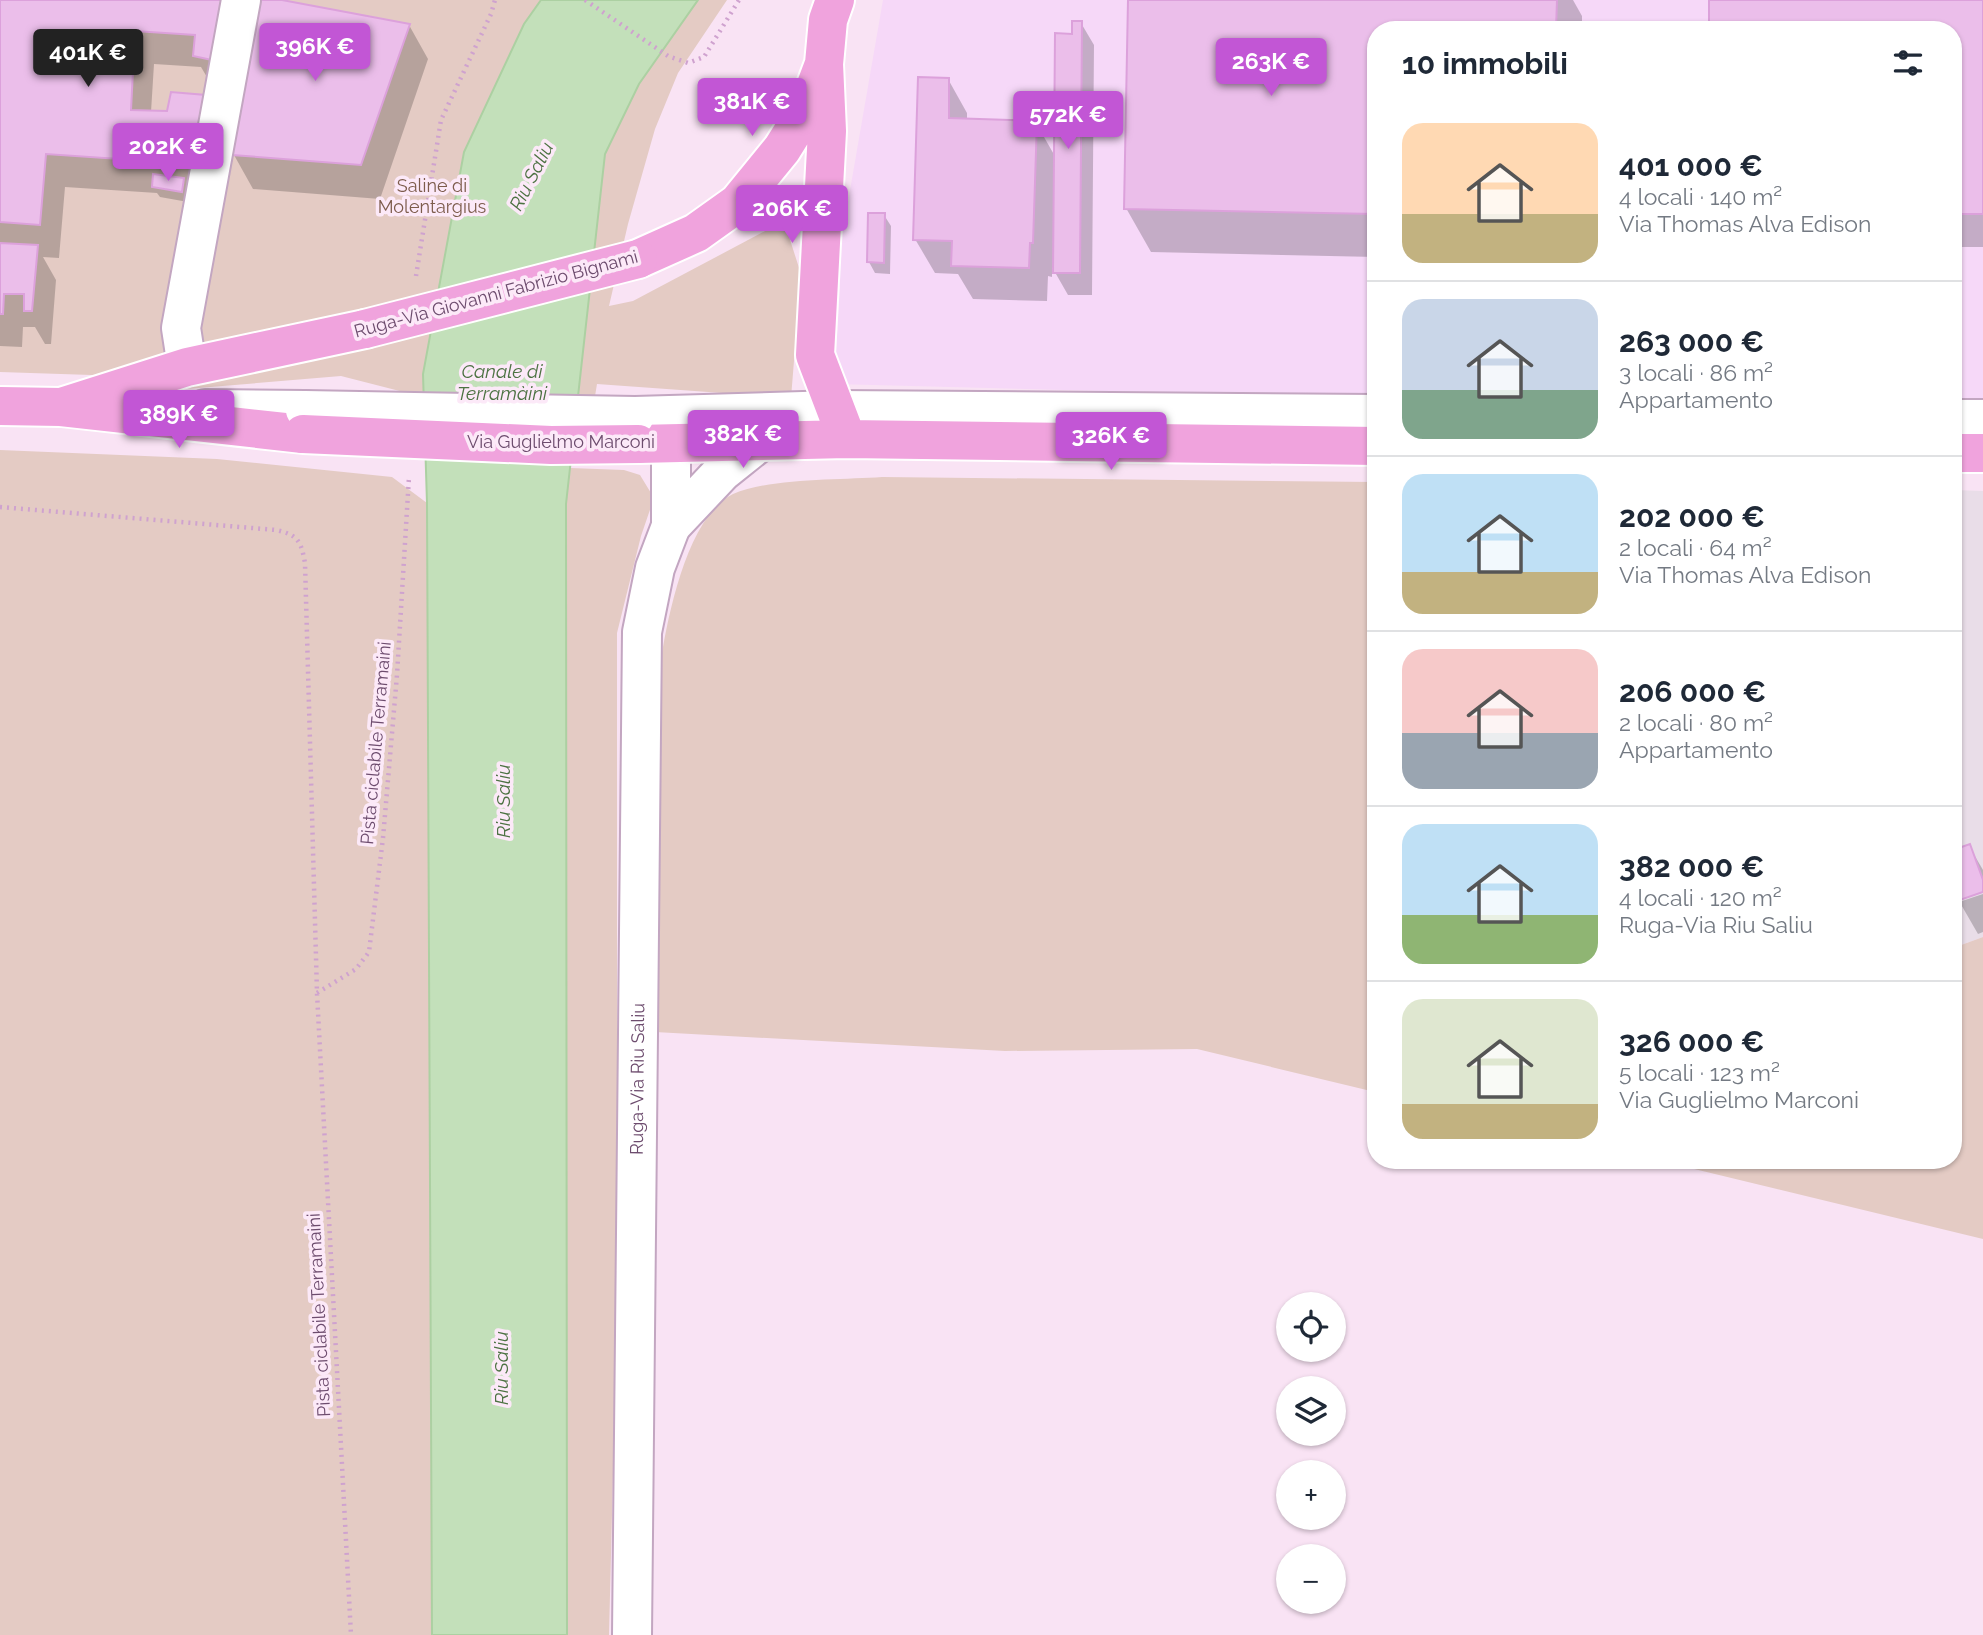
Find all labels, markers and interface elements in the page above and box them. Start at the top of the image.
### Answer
pin: 396K € [258,24,372,83]
pin: 401K € [31,29,145,89]
text: 396K € [275,32,355,59]
text: 401K € [49,38,127,65]
pin: 263K € [1214,38,1328,98]
icon: filters [1889,44,1927,82]
text: 10 immobili [1402,46,1568,81]
text: 263K € [1232,47,1310,74]
pin: 381K € [695,78,809,138]
text: 381K € [713,87,791,114]
pin: 572K € [1011,92,1125,151]
text: 572K € [1029,100,1107,127]
pin: 202K € [111,124,225,183]
text: 202K € [128,132,208,159]
water label: Riu Saliu [504,138,558,214]
text: 401 000 € [1619,148,1763,183]
icon: home [1458,151,1542,235]
park label: Saline di Molentargius [378,175,487,217]
text: 4 locali · 140 m² [1619,183,1782,210]
pin: 206K € [735,186,849,245]
text: 206K € [752,194,832,221]
text: Via Thomas Alva Edison [1619,210,1871,237]
street label: Ruga-Via Giovanni Fabrizio Bignami [352,245,640,342]
text: 263 000 € [1619,324,1764,359]
icon: home [1458,327,1542,411]
text: 3 locali · 86 m² [1619,359,1773,386]
water label: Canale di Terramàini [457,360,548,404]
text: Appartamento [1619,386,1773,413]
pin: 389K € [122,391,236,450]
text: 389K € [139,399,219,426]
pin: 382K € [686,410,800,470]
pin: 326K € [1054,412,1168,472]
text: 382K € [704,419,782,446]
text: 326K € [1072,421,1150,448]
street label: Via Guglielmo Marconi [467,431,655,452]
text: 202 000 € [1619,499,1765,534]
icon: home [1458,502,1542,586]
text: 2 locali · 64 m² [1619,534,1772,561]
text: Via Thomas Alva Edison [1619,561,1871,588]
street label: Pista ciclabile Terramaini [356,641,395,845]
text: 206 000 € [1619,674,1766,709]
icon: home [1458,677,1542,761]
text: 2 locali · 80 m² [1619,709,1773,736]
text: Appartamento [1619,736,1773,763]
water label: Riu Saliu [492,764,514,838]
text: 382 000 € [1619,849,1764,884]
icon: home [1458,852,1542,936]
text: 4 locali · 120 m² [1619,884,1782,911]
text: Ruga-Via Riu Saliu [1619,911,1813,938]
street label: Ruga-Via Riu Saliu [626,1003,648,1155]
text: 326 000 € [1619,1024,1764,1059]
icon: home [1458,1027,1542,1111]
text: 5 locali · 123 m² [1619,1059,1780,1086]
text: Via Guglielmo Marconi [1619,1086,1859,1113]
street label: Pista ciclabile Terramaini [303,1213,334,1417]
map controls [1276,1292,1346,1614]
button: locate [1276,1292,1346,1362]
water label: Riu Saliu [490,1331,512,1405]
button: layers [1276,1376,1346,1446]
button: + [1276,1460,1346,1530]
button: − [1276,1544,1346,1614]

